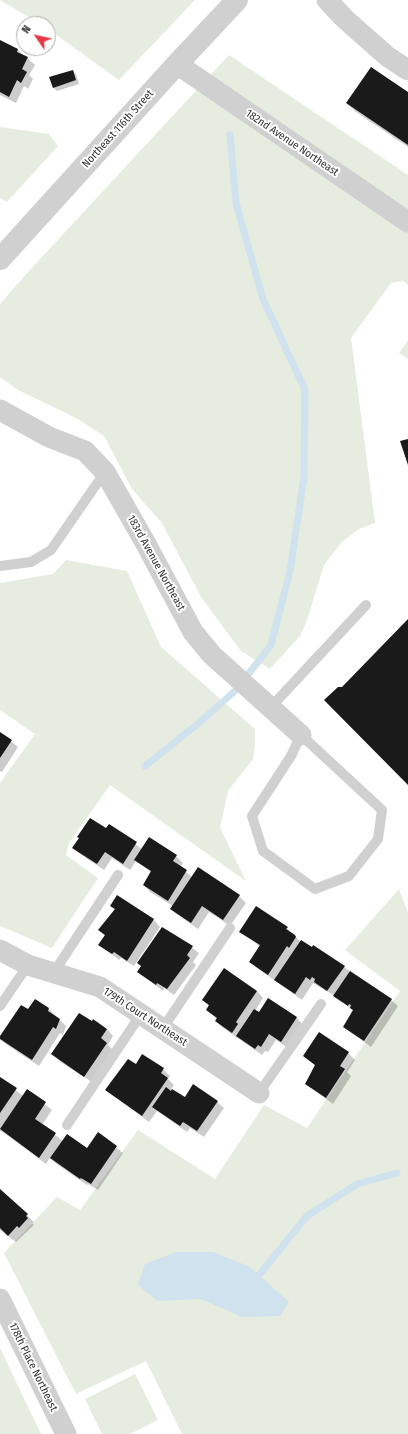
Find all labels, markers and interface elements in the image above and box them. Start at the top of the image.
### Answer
north arrow [16,16,56,56]
text: N [19,23,34,36]
street label: Northeast 116th Street [80,87,156,171]
street label: 182nd Avenue Northeast [243,107,341,179]
street label: 183rd Avenue Northeast [124,513,188,613]
street label: 179th Court Northeast [101,985,189,1049]
street label: 178th Place Northeast [6,1320,60,1414]

